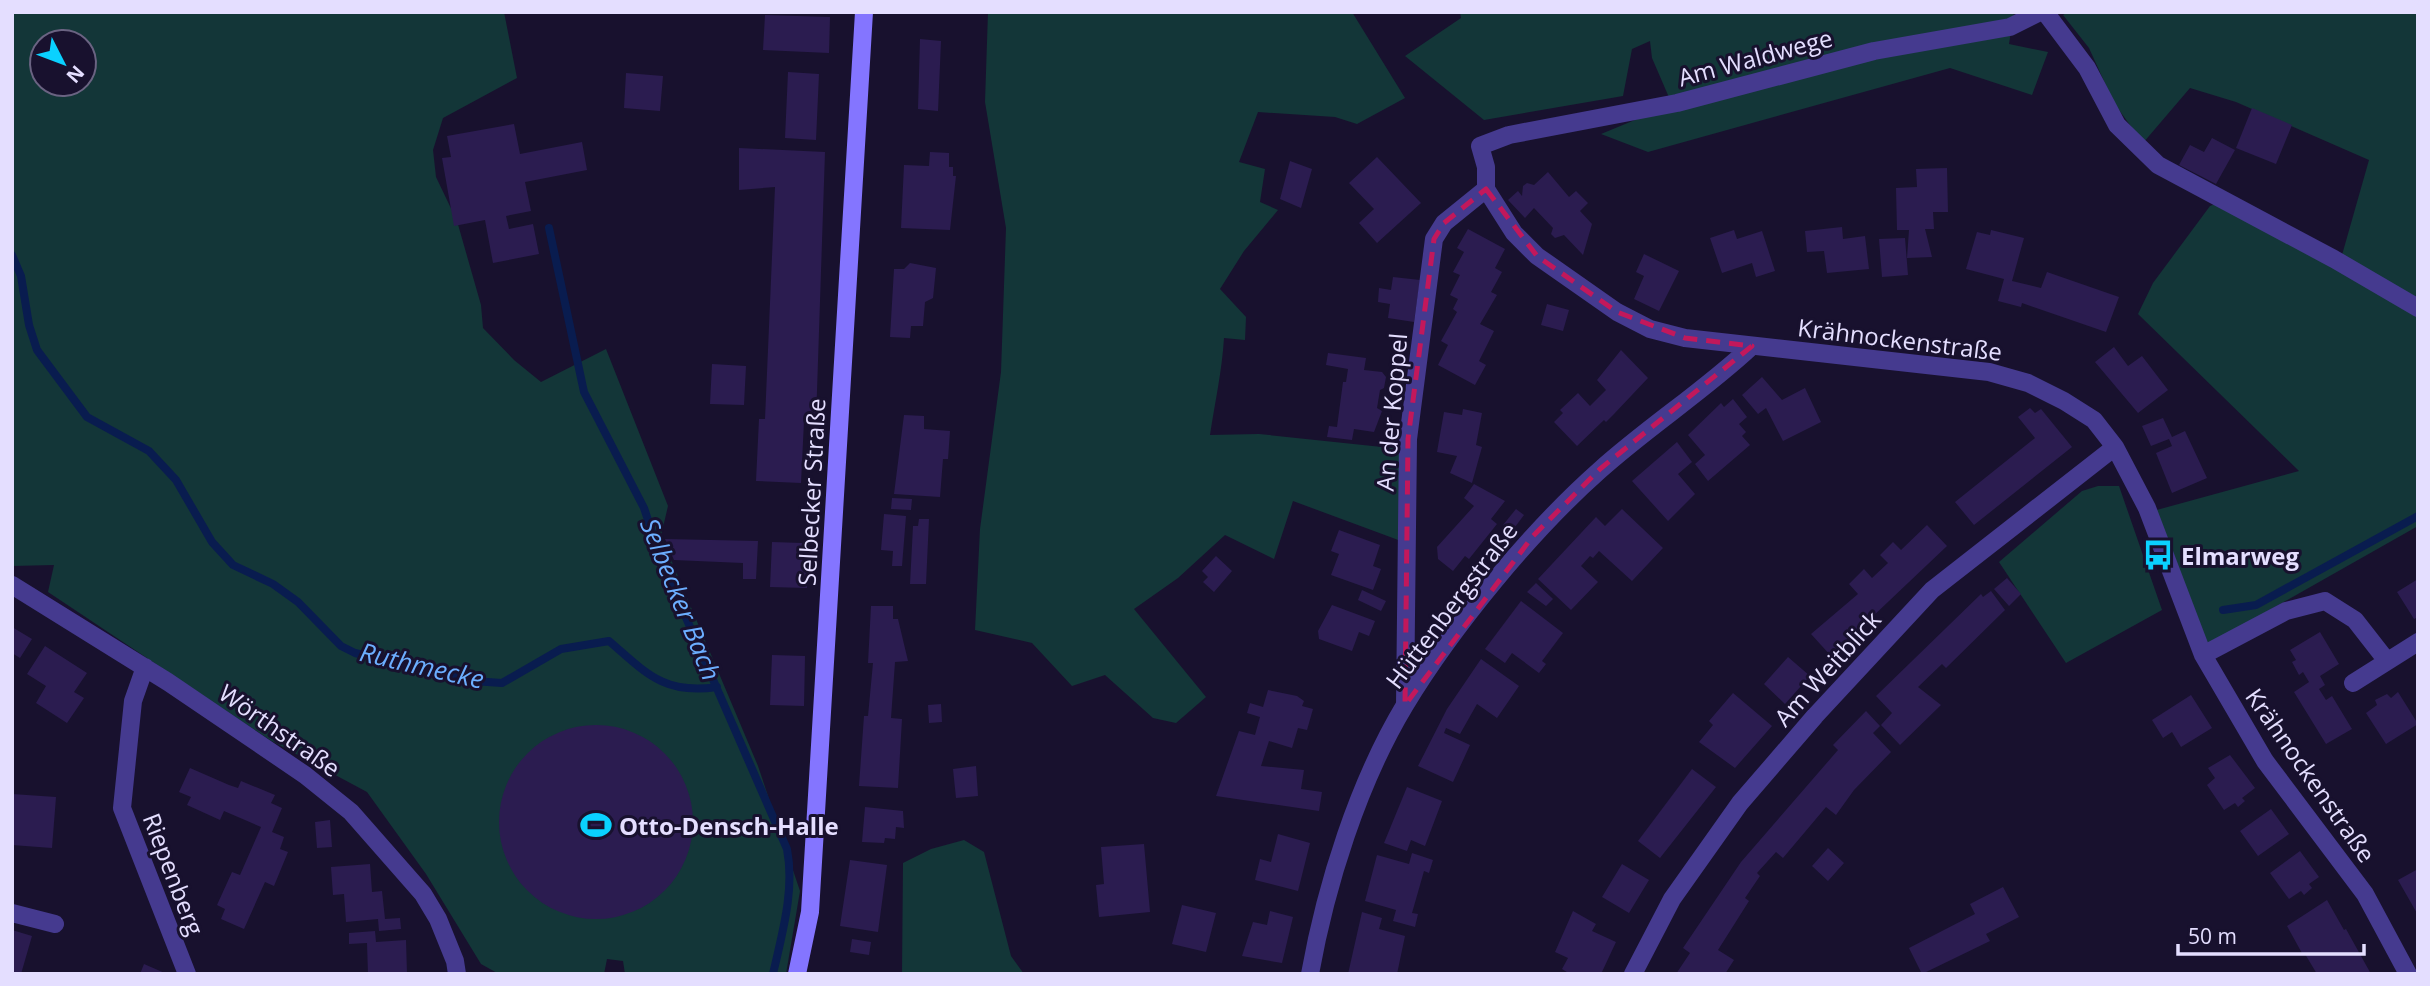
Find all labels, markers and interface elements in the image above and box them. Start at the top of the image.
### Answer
street label: Am Waldwege [1674,21,1836,93]
north arrow [28,28,98,98]
text: N [61,60,90,89]
street label: Krähnockenstraße [1796,310,2004,368]
street label: An der Koppel [1368,332,1414,492]
street label: Selbecker Straße [790,397,832,587]
water label: Selbecker Bach [632,512,730,686]
street label: Hüttenbergstraße [1378,515,1524,695]
bus stop icon: Elmarweg [2141,538,2175,572]
place label: Elmarweg [2181,539,2299,572]
street label: Am Weitblick [1766,603,1888,733]
water label: Ruthmecke [356,633,488,697]
street label: Wörthstraße [213,676,347,784]
street label: Krähnockenstraße [2239,681,2383,869]
street label: Riepenberg [136,808,212,940]
sports icon: Otto-Densch-Halle [579,808,613,842]
place label: Otto-Densch-Halle [619,809,839,842]
scale bar [2178,912,2364,956]
text: 50 m [2188,922,2237,950]

